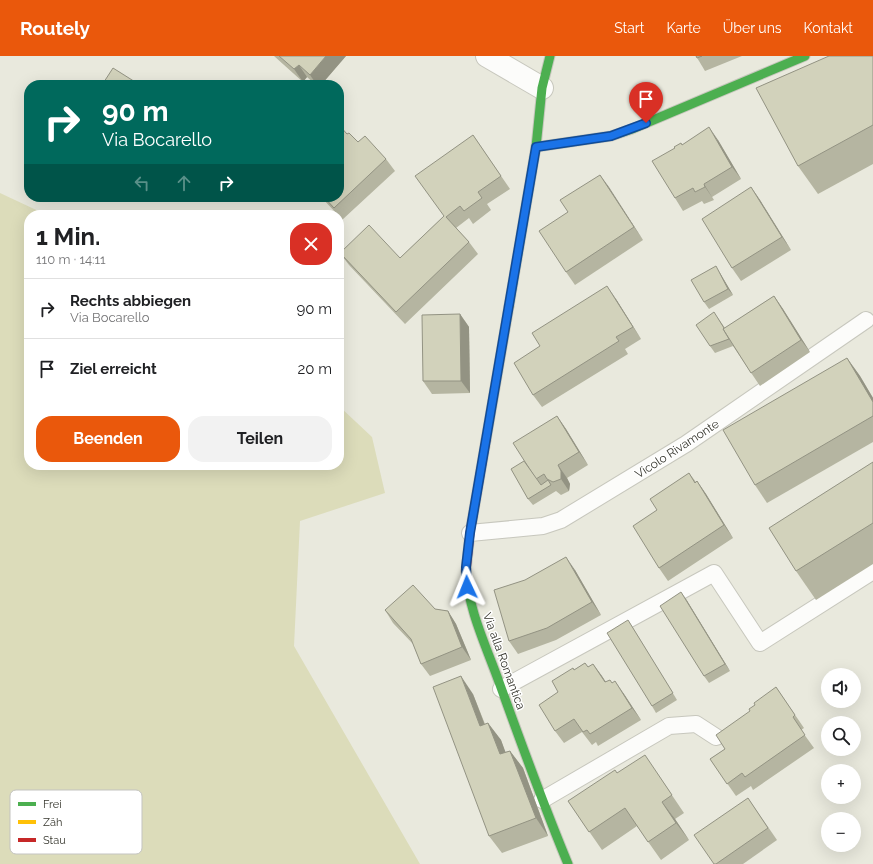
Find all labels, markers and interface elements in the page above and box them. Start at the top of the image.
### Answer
text: Routely [20,17,90,39]
text: Start [614,20,644,36]
text: Karte [666,20,701,36]
text: Über uns [723,20,782,36]
text: Kontakt [804,20,853,36]
pin [629,82,663,123]
icon: arrive [635,88,657,110]
text: 90 m [102,95,168,128]
icon: right [36,96,88,148]
text: Via Bocarello [102,129,212,150]
icon: left [131,172,153,194]
icon: ahead [173,172,195,194]
icon: right [215,172,237,194]
text: 1 Min. [36,222,100,251]
button: close [290,223,332,265]
text: 110 m · 14:11 [36,252,106,267]
text: Rechts abbiegen [70,292,191,310]
icon: right [36,298,58,320]
text: 90 m [296,300,332,318]
text: Via Bocarello [70,310,149,325]
icon: arrive [36,358,58,380]
text: Ziel erreicht [70,360,157,378]
text: 20 m [297,360,332,378]
button: Beenden [36,416,180,462]
button: Teilen [188,416,332,462]
street label: Vicolo Rivamonte [632,417,722,481]
position arrow [446,566,488,608]
street label: Via alla Romantica [480,611,528,711]
map controls [821,668,861,852]
button: sound [821,668,861,708]
button: search [821,716,861,756]
button: + [821,764,861,804]
legend [10,790,142,854]
text: Frei [43,798,62,811]
button: − [821,812,861,852]
text: Zäh [43,816,62,829]
text: Stau [43,834,66,847]

